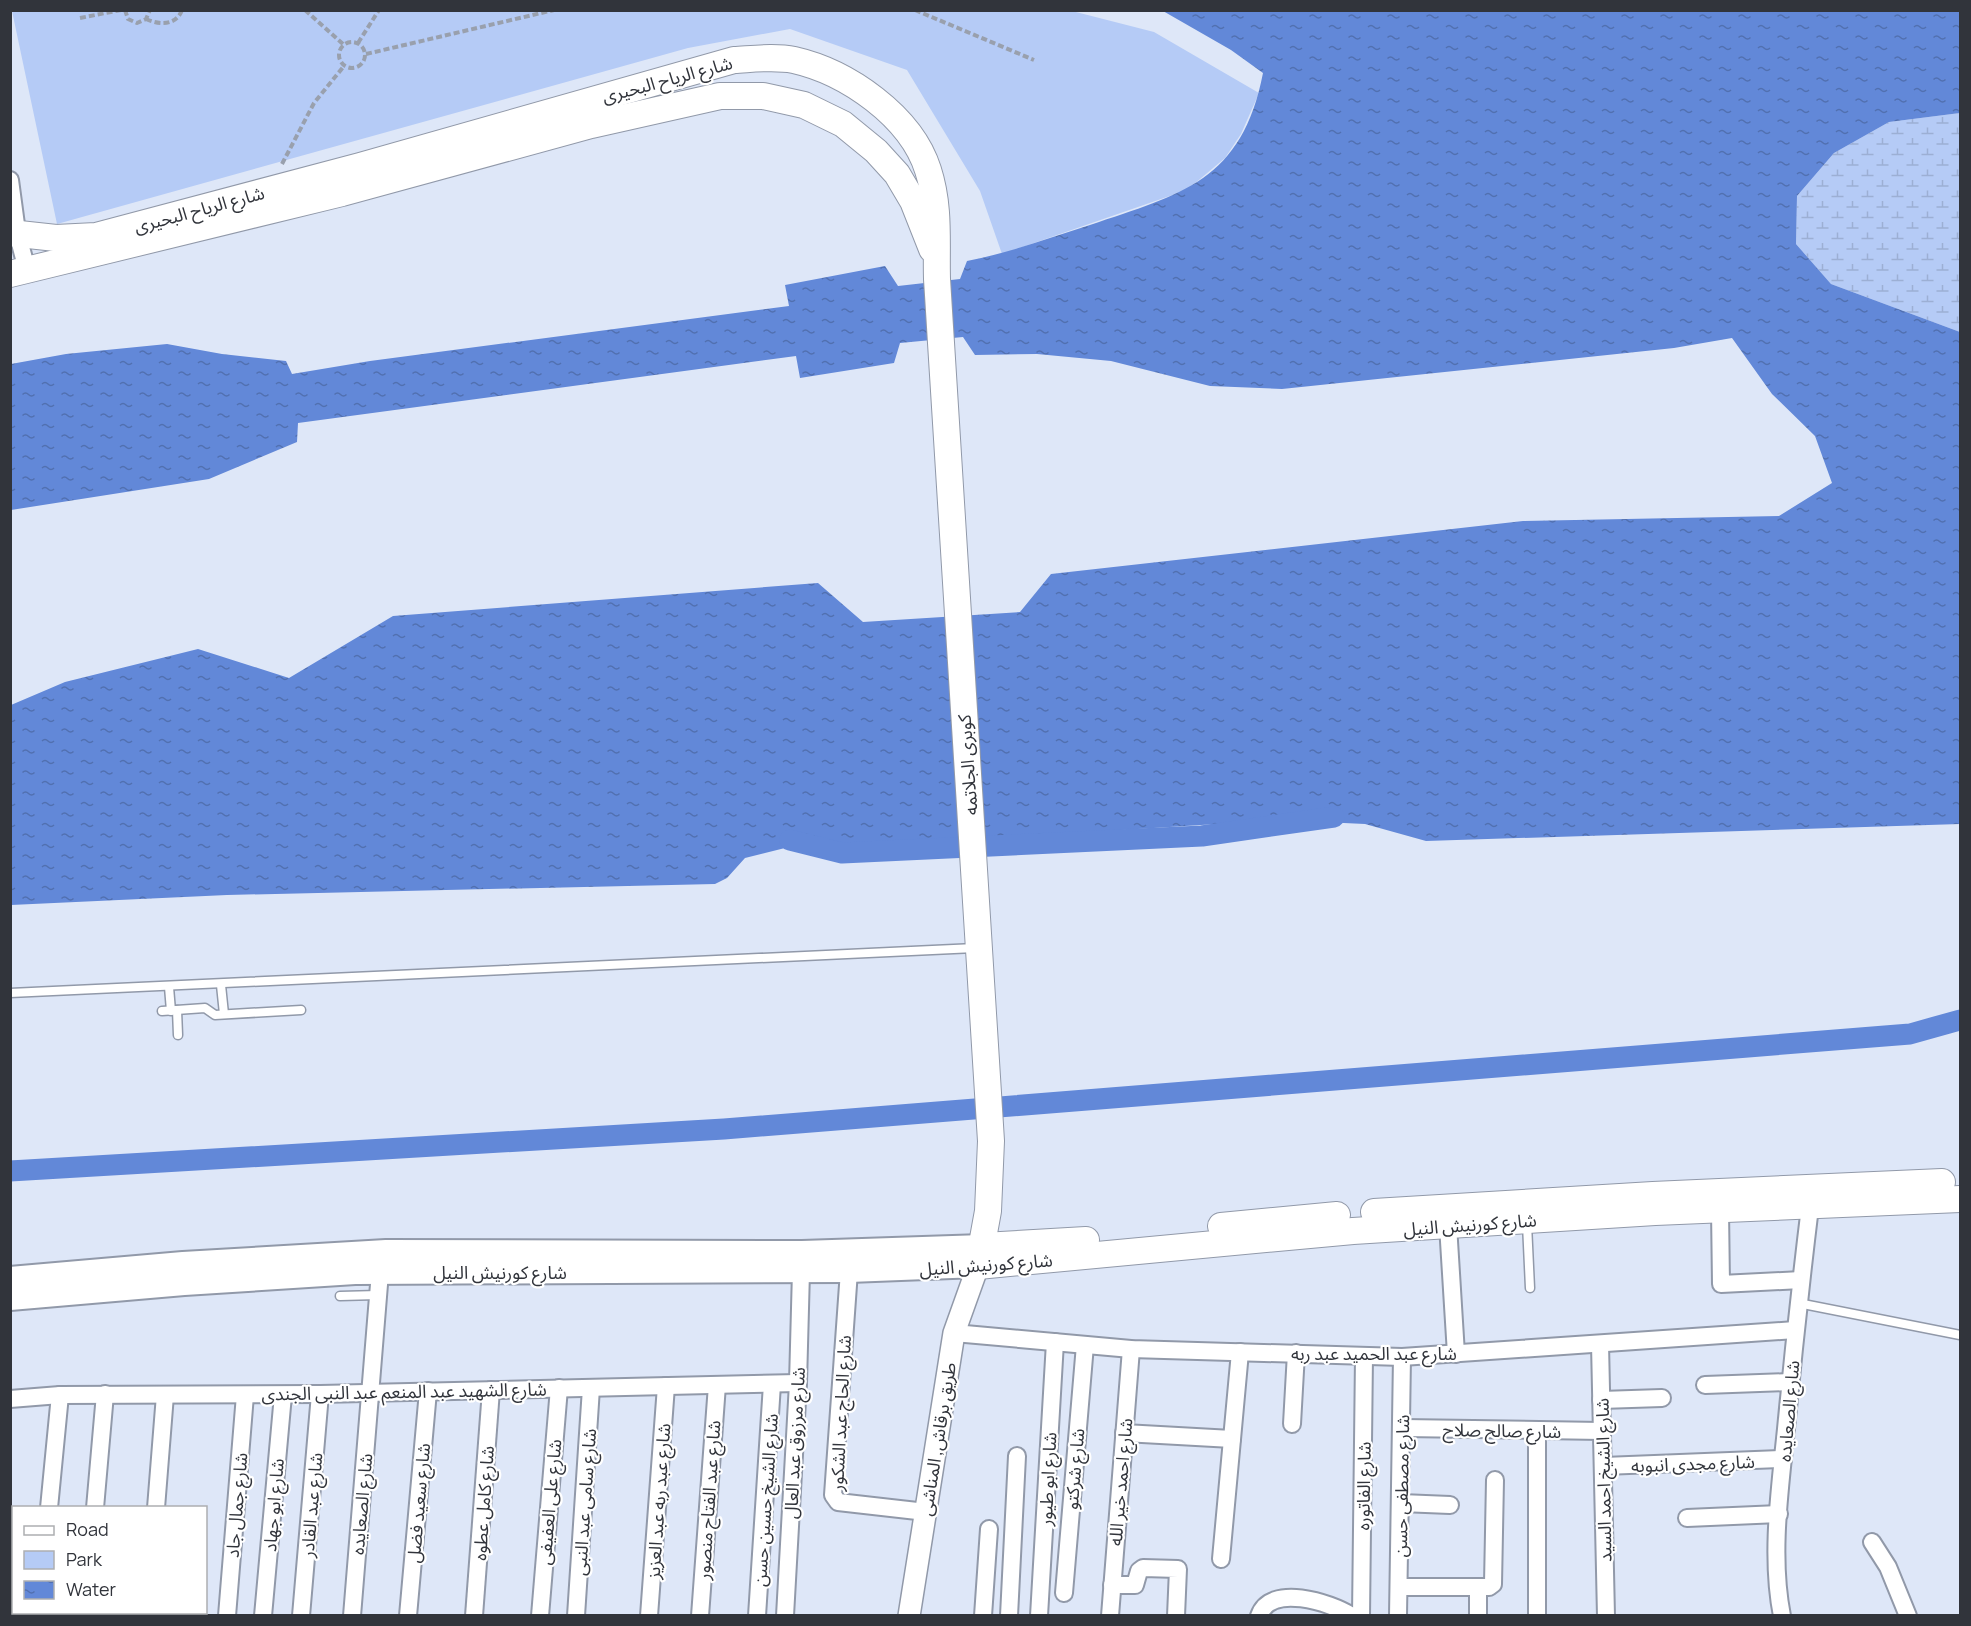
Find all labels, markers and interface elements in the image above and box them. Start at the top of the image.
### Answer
street label: شارع الرياح البحيرى [599,50,736,111]
street label: شارع الرياح البحيرى [131,180,268,241]
street label: كوبرى الجلاتمه [951,713,982,816]
street label: شارع كورنيش النيل [1402,1207,1538,1244]
street label: شارع كورنيش النيل [918,1247,1054,1284]
street label: شارع كورنيش النيل [433,1260,567,1287]
street label: شارع الحاج عبد الشكور [824,1334,859,1493]
street label: شارع عبد الحميد عبد ربه [1291,1341,1457,1368]
street label: شارع الصعايده [1772,1359,1807,1463]
street label: طريق برقاش, المناشى [913,1360,961,1518]
street label: شارع مرزوق عبد العال [778,1367,813,1520]
street label: شارع الشهيد عبد المنعم عبد النبى الجندى [261,1377,547,1408]
street label: شارع الشيخ احمد السيد [1590,1398,1619,1562]
street label: شارع الشيخ حسين حسن [747,1413,786,1588]
street label: شارع مصطفى حسن [1388,1414,1417,1558]
street label: شارع احمد خير الله [1102,1417,1141,1547]
street label: شارع صالح صلاح [1442,1417,1562,1446]
street label: شارع عبد الفتاح منصور [690,1419,729,1582]
street label: شارع عبد ربه عبد العزيز [641,1422,678,1581]
street label: شارع شركتو [1058,1427,1093,1511]
street label: شارع سامى عبد النبى [567,1428,604,1577]
street label: شارع ابو طيور [1033,1431,1064,1528]
street label: شارع على العفيفى [532,1438,569,1566]
street label: شارع الفاتوره [1350,1441,1379,1531]
street label: شارع سعيد فضل [401,1442,438,1564]
street label: شارع كامل عطوه [467,1445,502,1561]
street label: شارع مجدى انبوبه [1631,1449,1755,1480]
street label: شارع جمال جاد [219,1451,256,1559]
street label: شارع عبد القادر [294,1451,331,1560]
street label: شارع الصعايده [345,1452,380,1556]
street label: شارع ابو جهاد [257,1457,292,1553]
legend [12,1506,207,1614]
text: Road [66,1517,109,1541]
text: Park [66,1547,103,1571]
text: Water [66,1577,116,1601]

